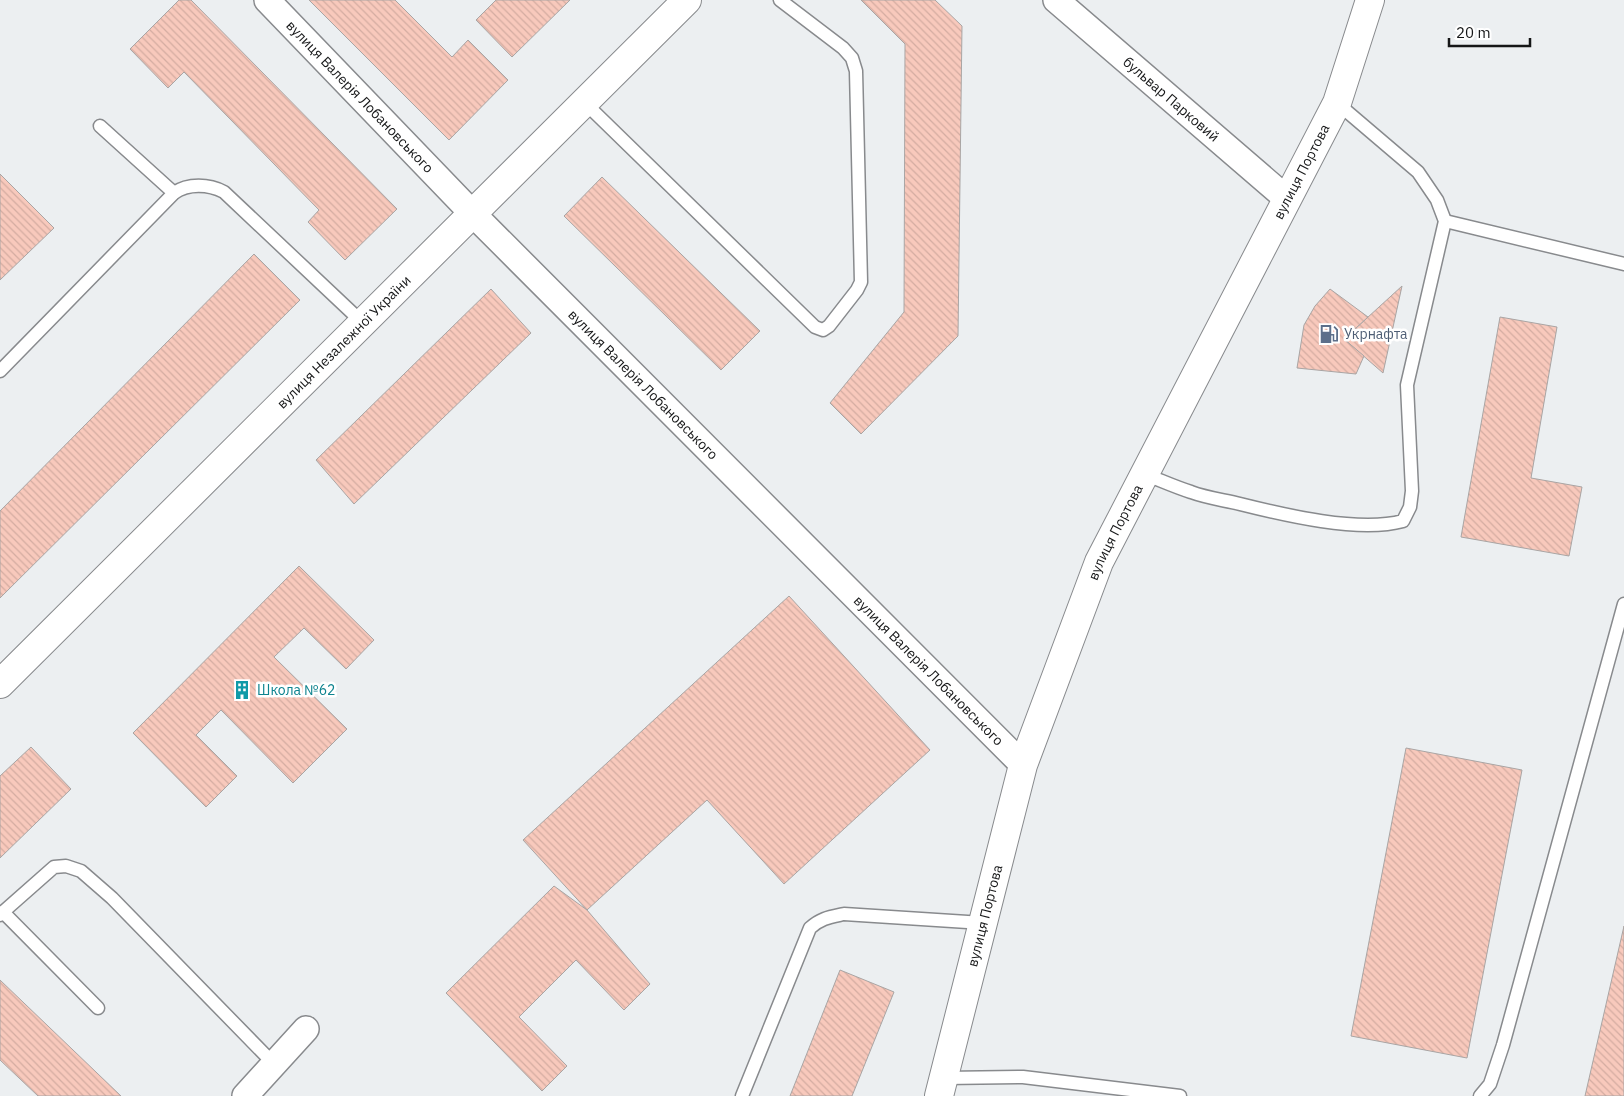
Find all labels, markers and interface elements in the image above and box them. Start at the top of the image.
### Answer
scale bar [1449,15,1530,47]
street label: вулиця Валерія Лобановського [282,17,438,177]
text: 20 m [1456,23,1491,42]
street label: бульвар Парковий [1119,53,1223,146]
street label: вулиця Портова [1269,120,1334,222]
street label: вулиця Незалежної України [273,271,415,412]
street label: вулиця Валерія Лобановського [565,306,722,463]
fuel station icon: Укрнафта [1318,323,1340,345]
place label: Укрнафта [1344,325,1408,343]
street label: вулиця Портова [1084,481,1147,583]
street label: вулиця Валерія Лобановського [850,592,1007,749]
building icon: Школа №62 [231,679,253,701]
place label: Школа №62 [257,681,336,699]
street label: вулиця Портова [963,862,1006,969]

